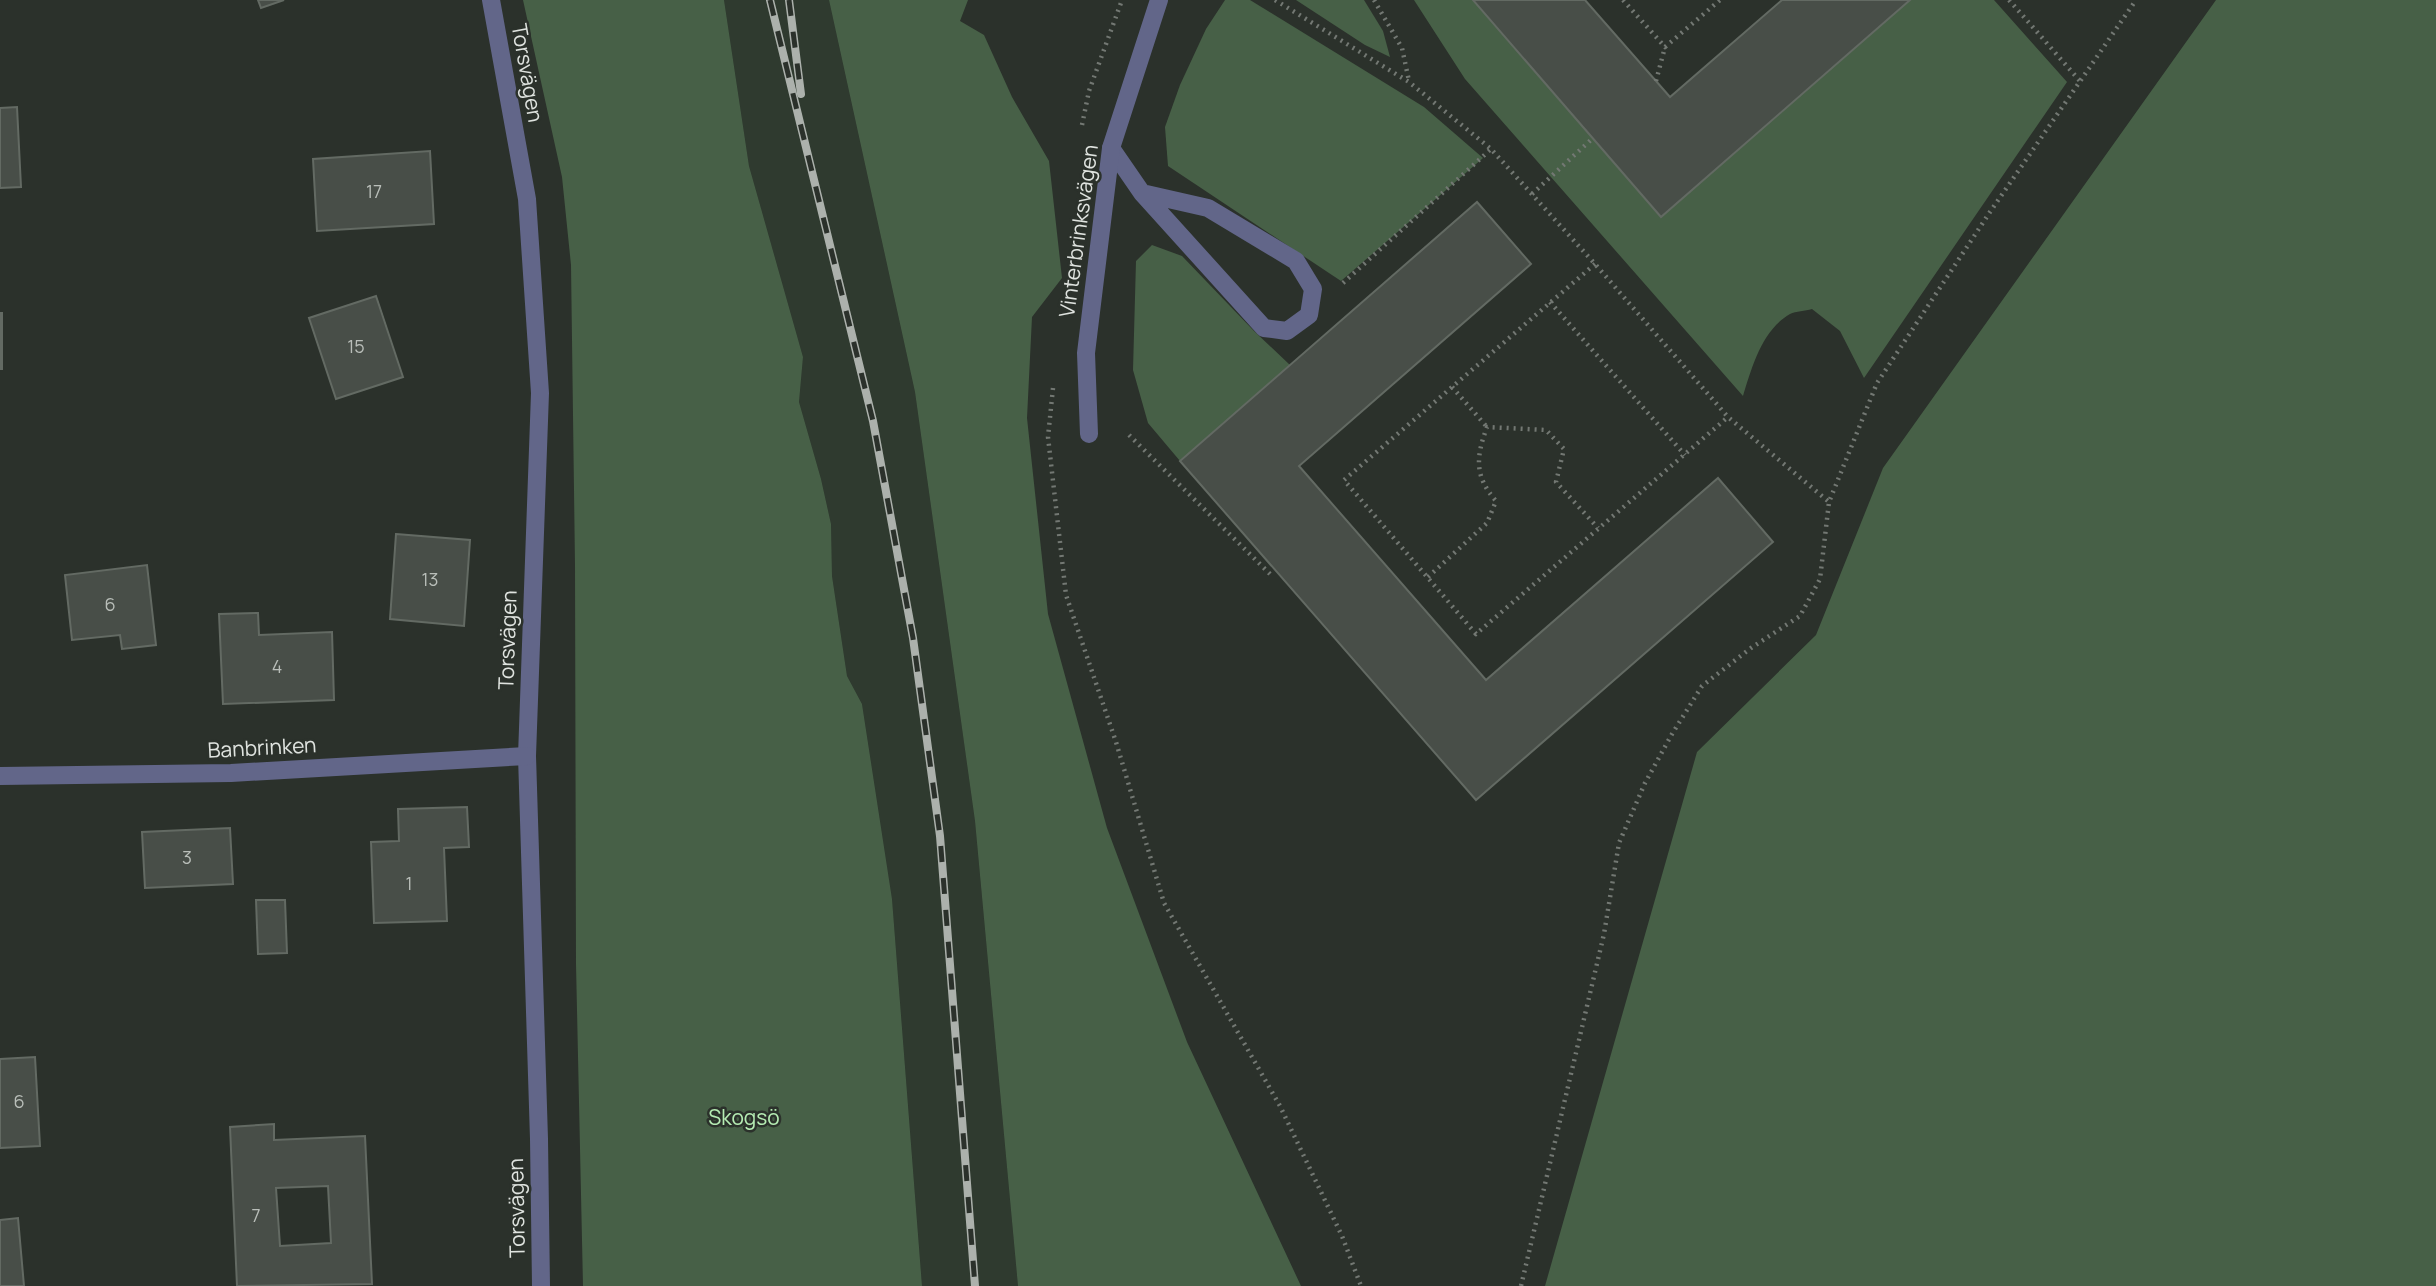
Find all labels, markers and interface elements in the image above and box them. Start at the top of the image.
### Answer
street label: Torsvägen [506,21,550,124]
street label: Vinterbrinksvägen [1052,143,1104,319]
house number: 17 [366,179,382,203]
house number: 15 [347,334,365,358]
house number: 13 [422,567,438,591]
street label: Torsvägen [491,590,523,690]
house number: 6 [104,592,116,616]
house number: 4 [272,654,282,678]
street label: Banbrinken [207,730,317,764]
house number: 3 [182,845,192,869]
house number: 1 [405,871,413,895]
house number: 6 [13,1089,25,1113]
park label: Skogsö [708,1103,780,1131]
street label: Torsvägen [501,1158,531,1258]
house number: 7 [251,1203,261,1227]

